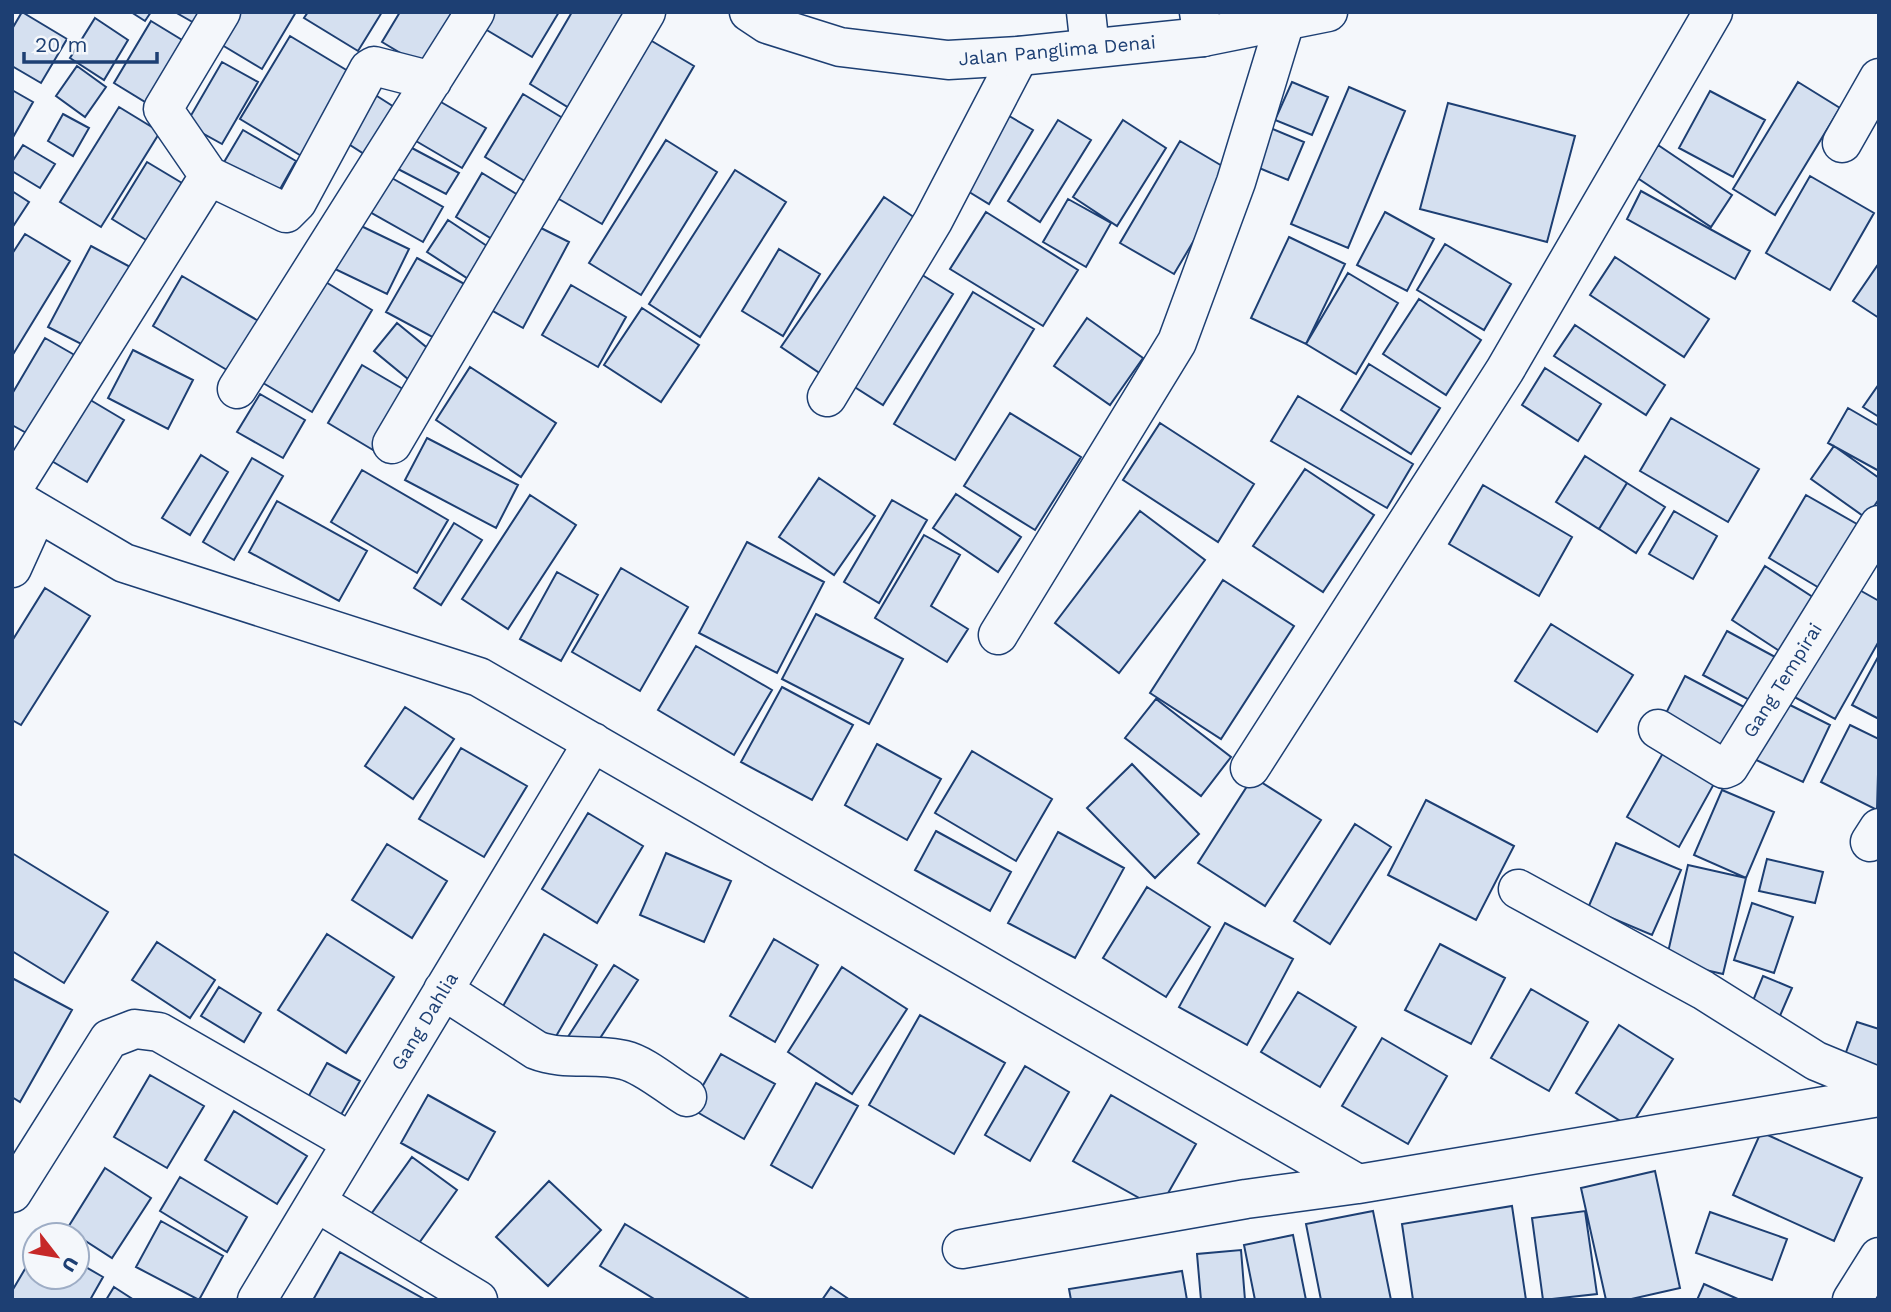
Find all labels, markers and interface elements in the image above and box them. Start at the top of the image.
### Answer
scale bar [24,21,158,65]
street label: Jalan Panglima Denai [957,30,1157,71]
text: 20 m [35,32,87,57]
street label: Gang Tempirai [1738,619,1827,742]
street label: Gang Dahlia [386,968,463,1075]
north arrow [21,1221,91,1291]
text: U [57,1253,83,1276]

